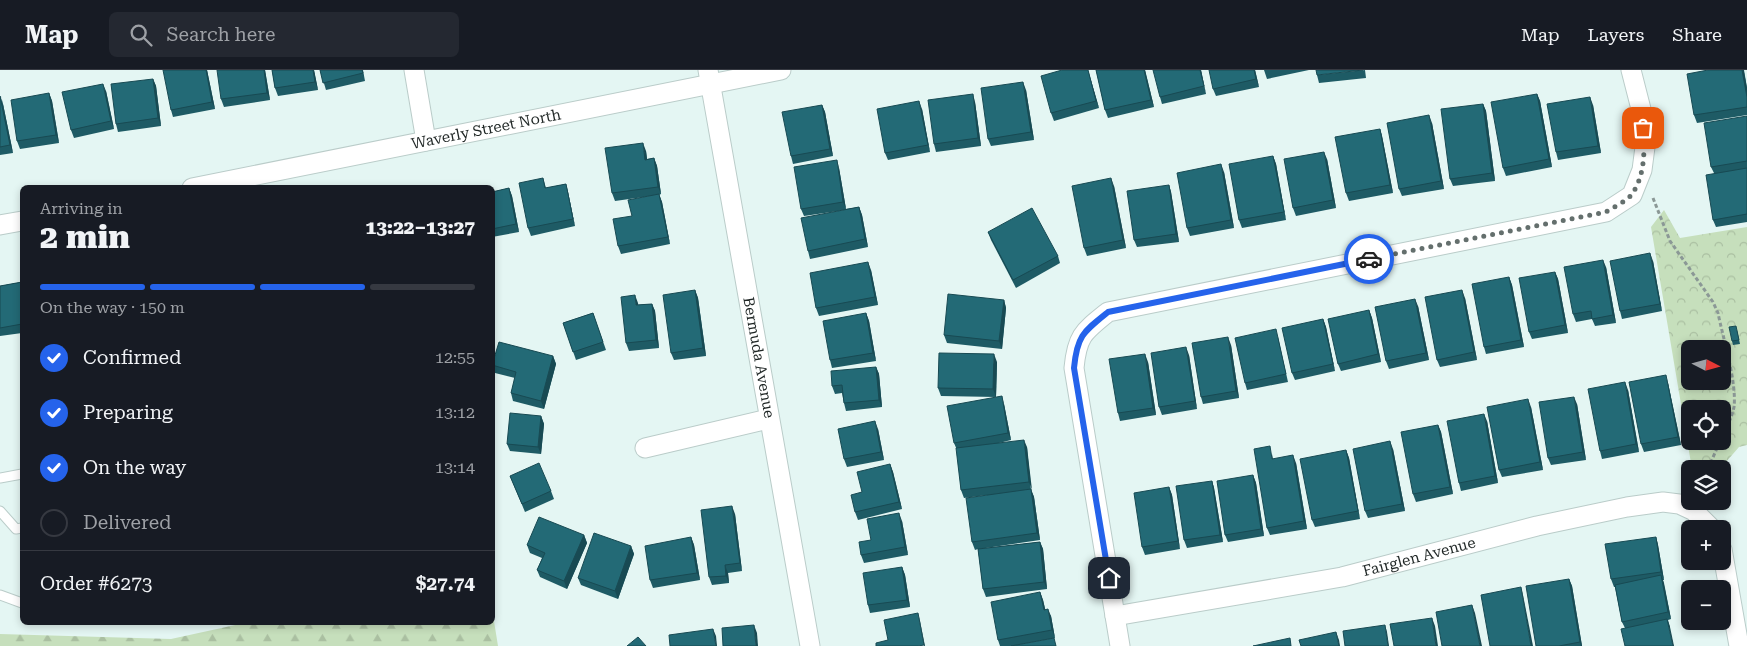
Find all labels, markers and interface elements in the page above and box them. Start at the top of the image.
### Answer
search box [109,12,459,57]
text: Map [25,21,79,49]
icon: search [127,21,155,49]
text: Search here [167,23,275,46]
text: Map [1521,24,1560,45]
text: Layers [1588,24,1644,45]
text: Share [1672,24,1722,45]
street label: Waverly Street North [410,105,563,153]
pin [1622,107,1664,149]
icon: bag [1629,114,1657,142]
text: Arriving in [40,199,123,218]
text: 13:22–13:27 [366,216,475,239]
text: 2 min [40,218,130,256]
courier [1344,234,1394,284]
icon: car [1355,245,1383,273]
street label: Bermuda Avenue [739,295,778,420]
text: On the way · 150 m [40,298,185,317]
north arrow [1681,340,1731,390]
map controls [1681,340,1731,630]
icon: check [40,344,68,372]
text: Confirmed [83,346,181,369]
text: 12:55 [435,348,475,367]
icon: check [40,399,68,427]
button: locate [1681,400,1731,450]
text: Preparing [83,401,173,424]
text: 13:12 [435,403,475,422]
icon: check [40,454,68,482]
text: On the way [83,456,186,479]
text: 13:14 [435,458,475,477]
button: layers [1681,460,1731,510]
text: Delivered [83,511,171,534]
button: + [1681,520,1731,570]
street label: Fairglen Avenue [1361,533,1477,580]
pin [1088,557,1130,599]
icon: home [1095,564,1123,592]
text: Order #6273 [40,572,152,595]
text: $27.74 [416,572,475,595]
button: − [1681,580,1731,630]

